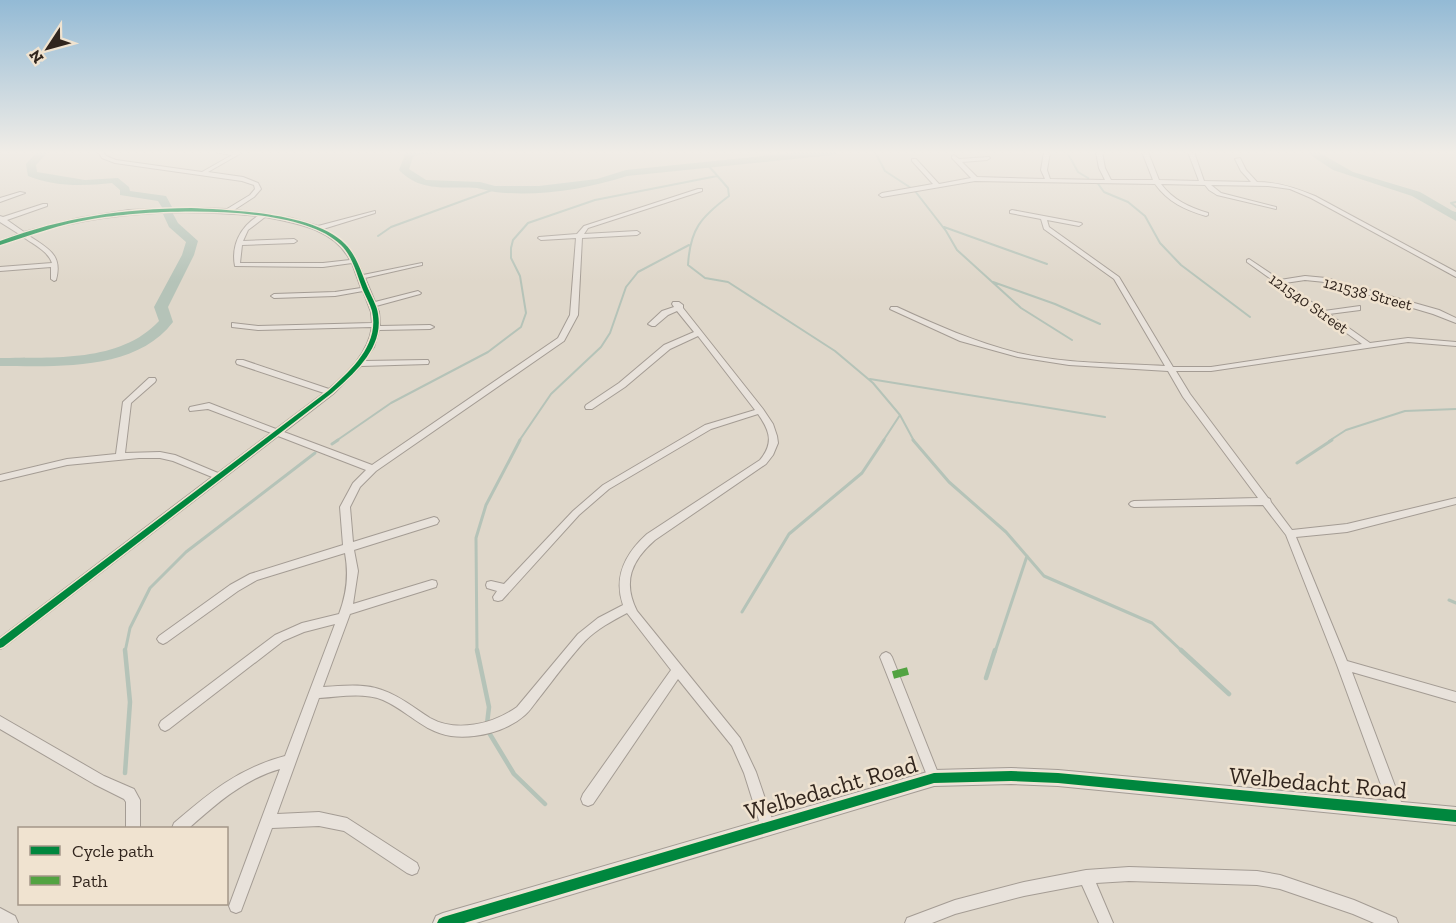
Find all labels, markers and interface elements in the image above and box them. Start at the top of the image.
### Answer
north arrow [18,18,78,78]
text: N [25,46,48,67]
street label: 121540 Street [1265,269,1352,338]
street label: 121538 Street [1321,273,1414,314]
street label: Welbedacht Road [741,749,921,826]
street label: Welbedacht Road [1228,760,1408,805]
legend [18,827,228,905]
text: Cycle path [72,840,154,862]
text: Path [72,870,108,892]

